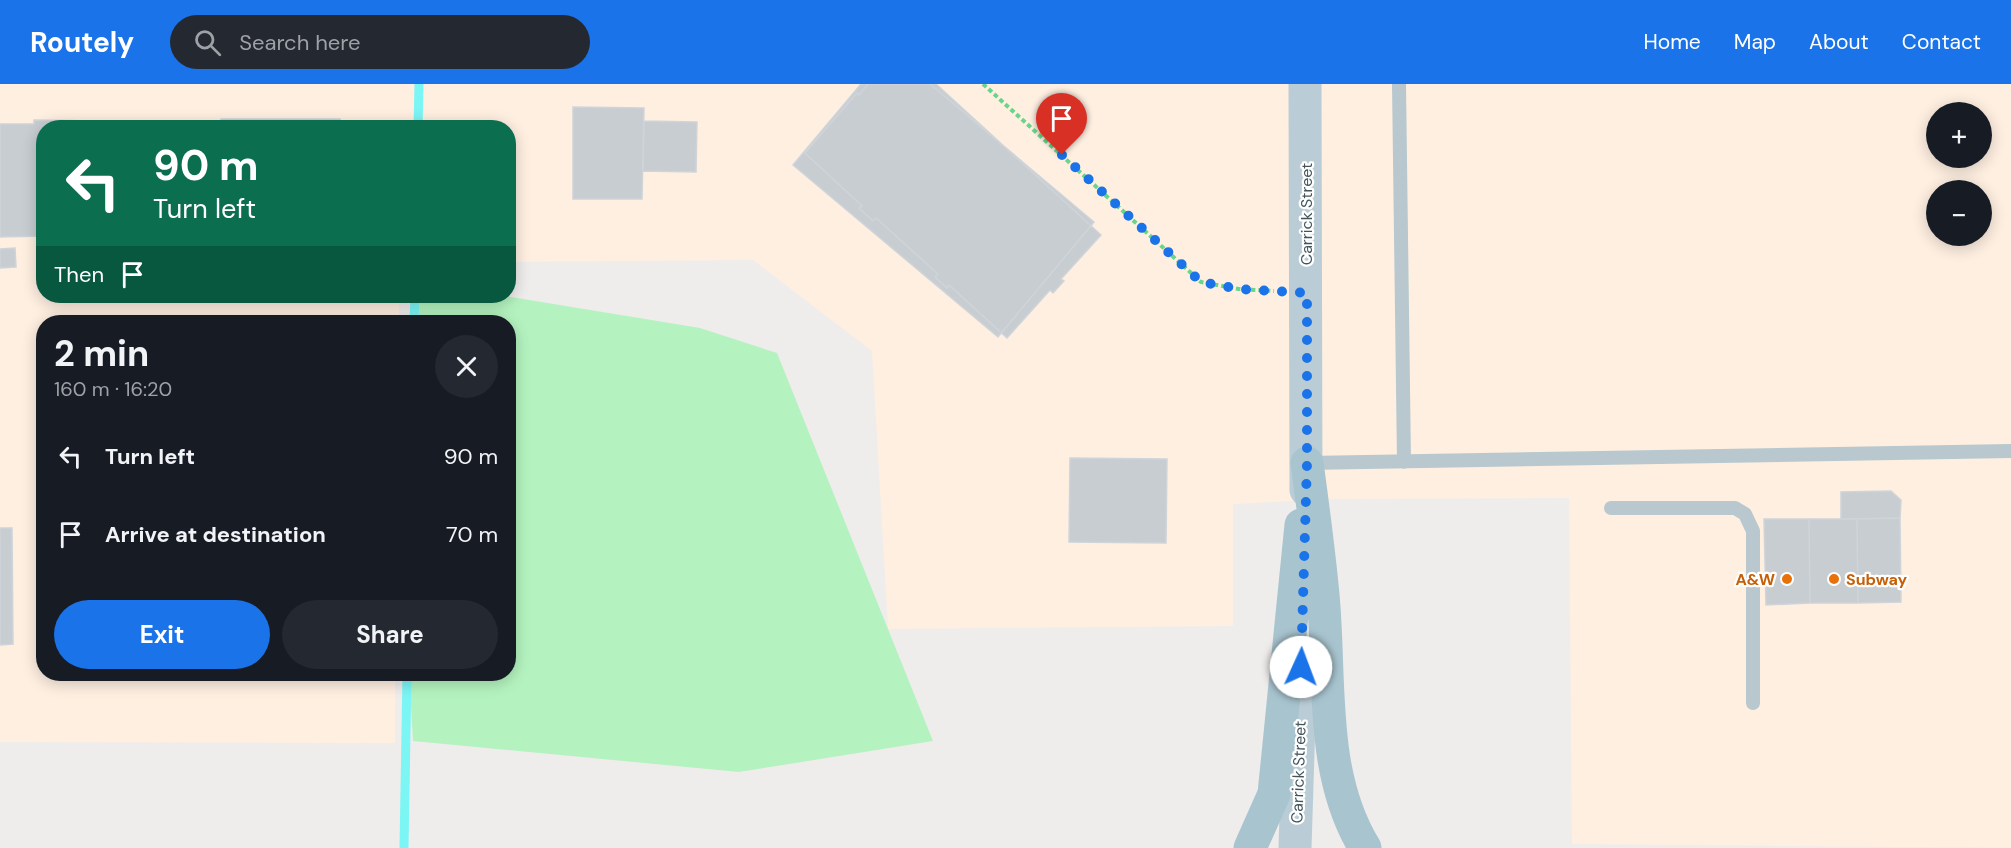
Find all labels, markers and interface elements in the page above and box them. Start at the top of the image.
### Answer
search box [170,15,590,69]
text: Routely [30,24,134,61]
icon: search [191,26,224,59]
text: Search here [239,28,361,57]
text: Home [1643,28,1701,56]
text: Map [1734,28,1776,56]
text: About [1809,28,1869,56]
text: Contact [1902,28,1981,56]
pin [1036,93,1087,155]
icon: arrive [1045,102,1078,135]
map controls [1926,102,1992,246]
button: + [1926,102,1992,168]
text: 90 m [153,138,259,193]
icon: left [54,144,132,222]
street label: Carrick Street [1296,163,1317,265]
button: − [1926,180,1992,246]
text: Turn left [153,191,256,226]
icon: arrive [116,258,149,291]
text: Then [54,260,104,289]
text: 2 min [54,330,149,377]
button: close [435,335,498,398]
text: 160 m · 16:20 [54,376,172,402]
icon: left [54,440,87,473]
text: Turn left [105,442,195,471]
text: 90 m [444,442,498,471]
icon: arrive [54,518,87,551]
text: Arrive at destination [105,520,326,549]
text: 70 m [446,520,498,549]
place label: A&W [1735,569,1775,590]
place label: Subway [1846,569,1908,590]
marker: A&W [1780,572,1794,586]
marker: Subway [1827,572,1841,586]
button: Exit [54,600,270,669]
button: Share [282,600,498,669]
position arrow [1269,635,1333,699]
street label: Carrick Street [1286,720,1311,824]

